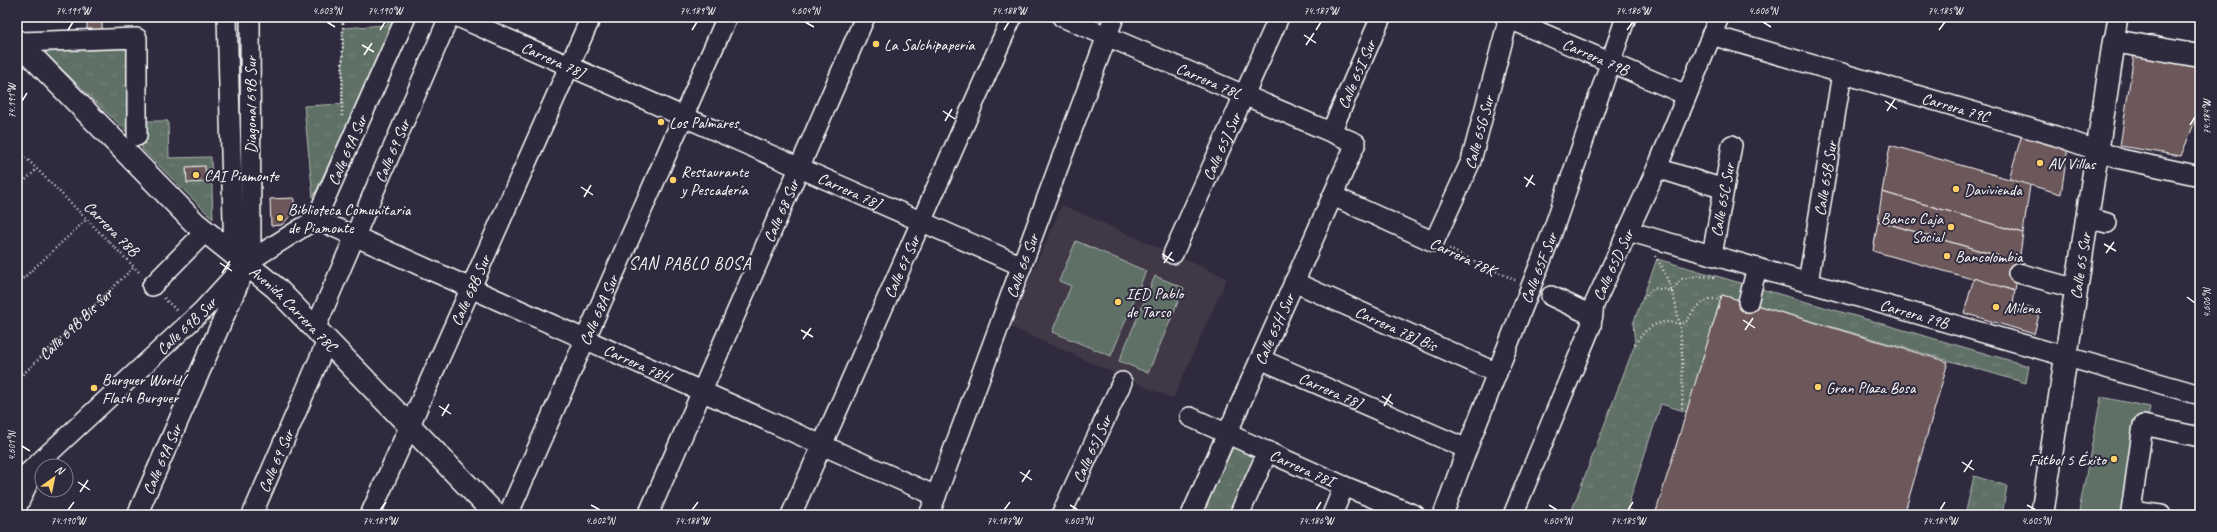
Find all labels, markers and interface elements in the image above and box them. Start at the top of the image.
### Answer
text: 74.191°W [56,4,92,17]
text: 4.603°N [313,4,343,17]
text: 74.190°W [368,4,404,17]
text: 74.189°W [680,4,716,17]
text: 4.604°N [791,4,821,17]
text: 74.188°W [992,4,1028,17]
text: 74.187°W [1304,4,1340,17]
text: 74.186°W [1616,4,1652,17]
text: 4.606°N [1749,4,1779,17]
text: 74.185°W [1928,4,1964,17]
street label: Carrera 79B [1559,34,1633,81]
place label: La Salchipapería [884,35,975,55]
street label: Calle 65I Sur [1333,35,1382,112]
street label: Carrera 78J [518,37,590,84]
marker: La Salchipapería [871,39,881,49]
street label: Diagonal 69B Sur [241,54,261,154]
street label: Carrera 78L [1173,58,1245,104]
text: 74.191°W [5,82,18,118]
street label: Carrera 79C [1919,88,1993,127]
street label: Calle 65G Sur [1460,91,1499,172]
text: 74.184°W [2200,98,2213,134]
street label: Calle 65J Sur [1198,108,1247,184]
street label: Calle 69A Sur [323,110,373,188]
place label: Los Palmares [669,113,740,133]
street label: Calle 69 Sur [370,115,416,186]
marker: Los Palmares [656,117,666,127]
street label: Calle 65B Sur [1810,138,1842,217]
place label: AV Villas [2048,154,2097,174]
marker: AV Villas [2035,158,2045,168]
street label: Calle 65C Sur [1707,159,1740,238]
place label: Restaurante y Pescadería [680,162,750,200]
place label: CAI Piamonte [204,166,281,186]
street label: Carrera 78J [815,168,887,215]
marker: CAI Piamonte [191,170,201,180]
marker: Restaurante y Pescadería [668,175,678,185]
street label: Calle 68 Sur [759,175,805,246]
place label: Davivienda [1964,180,2023,200]
marker: Davivienda [1951,184,1961,194]
street label: Carrera 78B [79,197,144,262]
place label: Biblioteca Comunitaria de Piamonte [288,200,412,238]
place label: Banco Caja Social [1881,209,1946,247]
marker: Biblioteca Comunitaria de Piamonte [275,213,285,223]
marker: Banco Caja Social [1946,222,1956,232]
street label: Calle 65D Sur [1588,224,1639,304]
street label: Calle 65F Sur [1516,228,1563,306]
street label: Calle 66 Sur [1002,229,1044,301]
street label: Calle 65 Sur [2066,229,2096,300]
street label: Calle 67 Sur [880,230,926,301]
street label: Carrera 78K [1427,233,1501,282]
place label: Bancolombia [1955,247,2024,267]
street label: Calle 68B Sur [446,250,496,329]
marker: Bancolombia [1942,251,1952,261]
district label: SAN PABLO BOSA [628,253,752,274]
street label: Avenida Carrera 78C [245,262,342,357]
street label: Calle 68A Sur [575,270,624,349]
street label: Calle 69B Bis Sur [35,283,118,365]
place label: IED Pablo de Tarso [1126,284,1186,322]
text: 4.606°N [2200,287,2213,317]
street label: Calle 65H Sur [1250,289,1300,368]
street label: Calle 69B Sur [153,292,222,359]
street label: Carrera 79B [1878,295,1952,334]
marker: IED Pablo de Tarso [1113,297,1123,307]
place label: Milena [2004,298,2042,318]
street label: Carrera 78J Bis [1352,302,1441,356]
marker: Milena [1991,302,2001,312]
street label: Carrera 78H [601,340,676,388]
street label: Carrera 78J [1296,368,1368,414]
place label: Burguer World/ Flash Burguer [102,370,189,408]
place label: Gran Plaza Bosa [1826,378,1917,398]
marker: Gran Plaza Bosa [1813,382,1823,392]
marker: Burguer World/ Flash Burguer [89,383,99,393]
street label: Calle 65J Sur [1068,410,1117,486]
street label: Calle 69A Sur [138,419,188,498]
street label: Calle 69 Sur [254,425,300,496]
text: 4.601°N [5,430,18,460]
street label: Carrera 78I [1267,445,1340,493]
place label: Fútbol 5 Éxito [2029,450,2108,470]
marker: Fútbol 5 Éxito [2109,454,2119,464]
north arrow [34,458,74,498]
text: N [53,462,68,479]
text: 74.190°W [51,514,87,527]
text: 74.189°W [363,514,399,527]
text: 4.602°N [586,514,616,527]
text: 74.188°W [675,514,711,527]
text: 74.187°W [987,514,1023,527]
text: 4.603°N [1064,514,1094,527]
text: 74.186°W [1299,514,1335,527]
text: 4.604°N [1543,514,1573,527]
text: 74.185°W [1611,514,1647,527]
text: 74.184°W [1923,514,1959,527]
text: 4.605°N [2022,514,2052,527]

